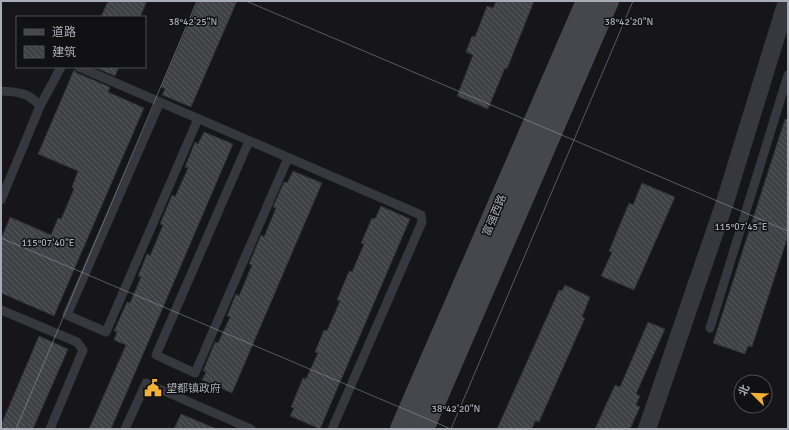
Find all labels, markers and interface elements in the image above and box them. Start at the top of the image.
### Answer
legend [16,16,146,68]
text: 38°42'25"N [169,16,217,28]
text: 38°42'20"N [605,16,653,28]
text: 道路 [52,25,76,40]
text: 建筑 [52,45,76,60]
street label: 富强西路 [480,192,509,238]
text: 115°07'45"E [714,221,768,233]
text: 115°07'40"E [21,237,75,249]
north arrow [733,374,773,414]
public building icon: 望都镇政府 [143,378,163,398]
place label: 望都镇政府 [166,382,221,395]
text: 北 [736,383,752,398]
text: 38°42'20"N [432,403,480,415]

